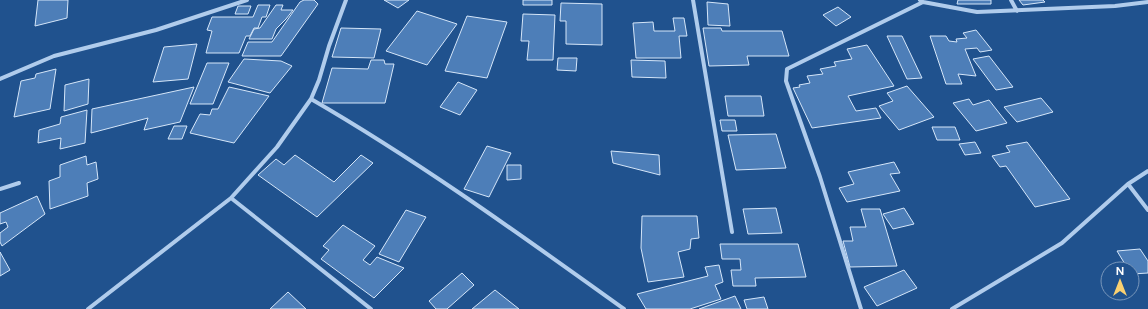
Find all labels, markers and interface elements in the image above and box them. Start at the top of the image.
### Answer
north arrow [1100,261,1140,301]
text: N [1116,265,1124,278]

